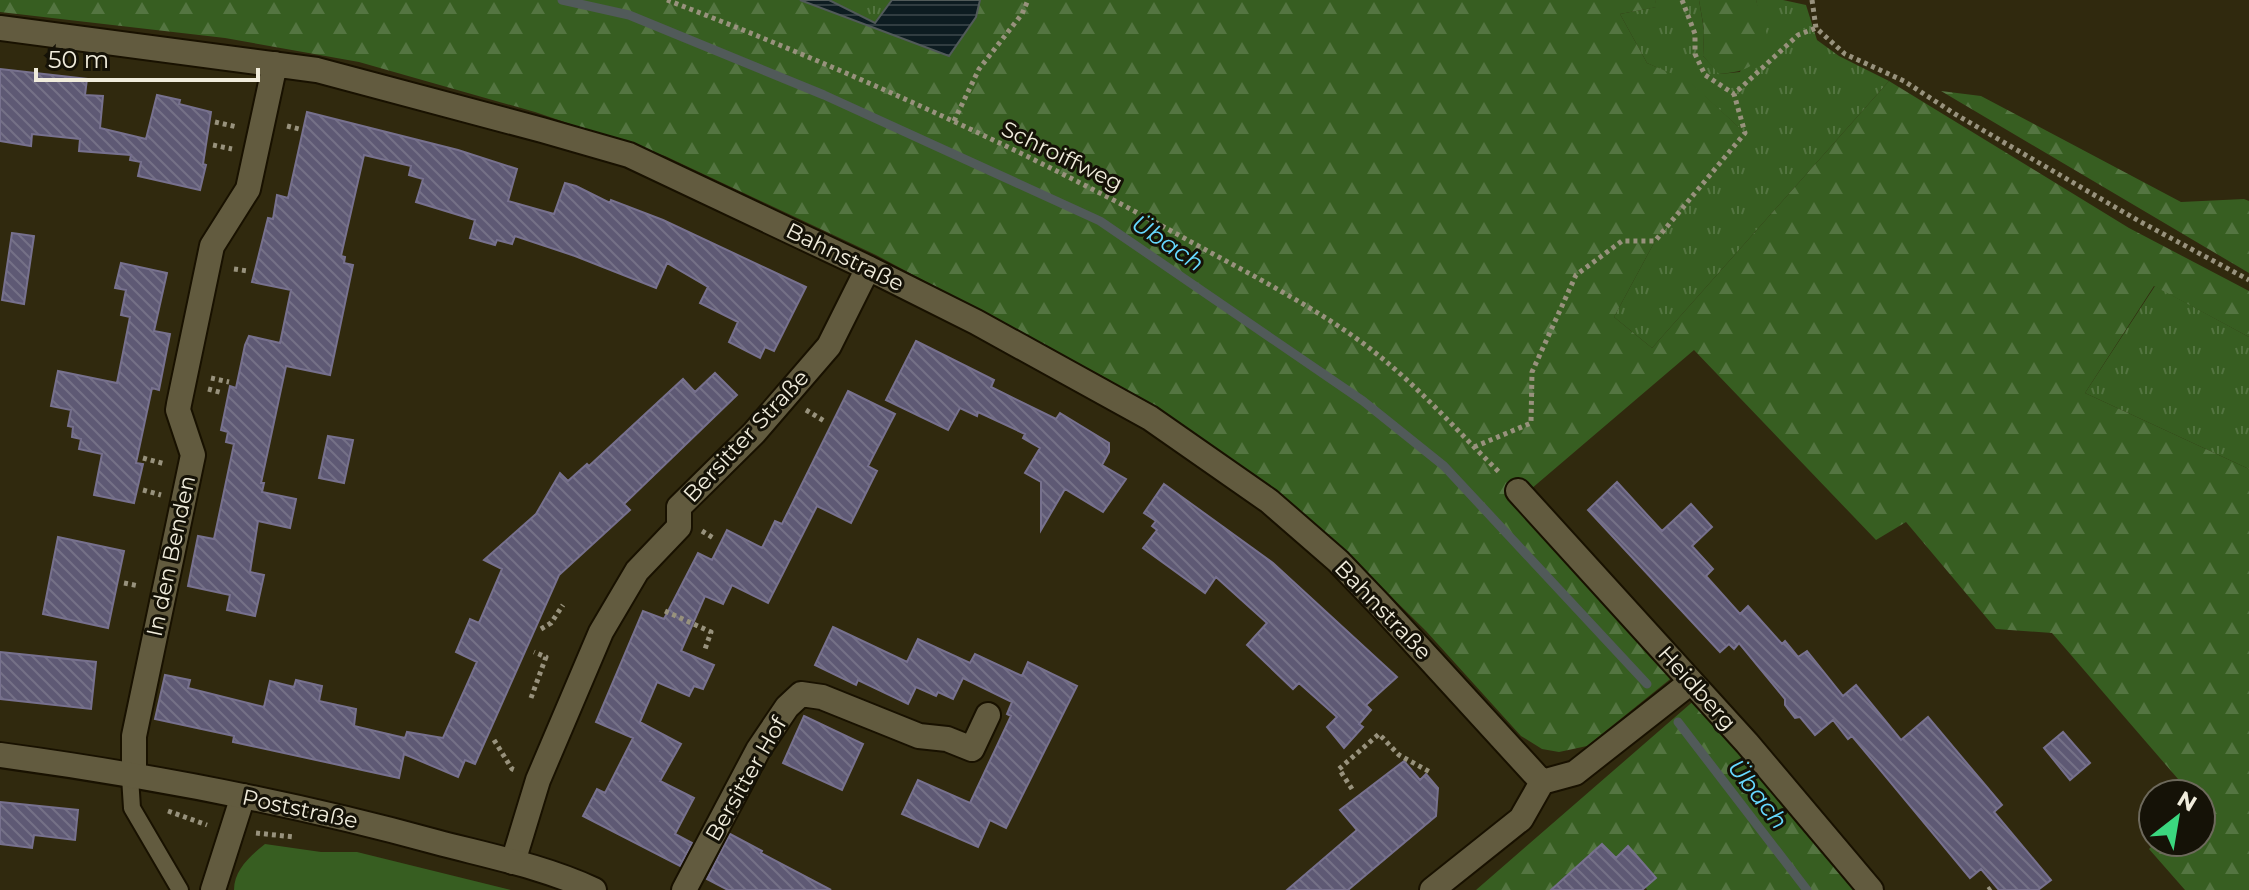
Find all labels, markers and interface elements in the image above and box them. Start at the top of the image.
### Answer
scale bar [36,32,258,82]
text: 50 m [48,45,109,74]
street label: Schroiffweg [997,115,1127,197]
water label: Übach [1127,208,1209,278]
street label: Bahnstraße [782,217,908,297]
street label: Bersitter Straße [678,364,814,508]
street label: In den Benden [141,473,201,639]
street label: Bahnstraße [1329,555,1437,665]
street label: Heidberg [1652,640,1742,736]
street label: Bersitter Hof [699,711,793,846]
water label: Übach [1722,753,1794,835]
north arrow [2137,778,2217,858]
street label: Poststraße [240,784,360,834]
text: N [2172,785,2202,817]

